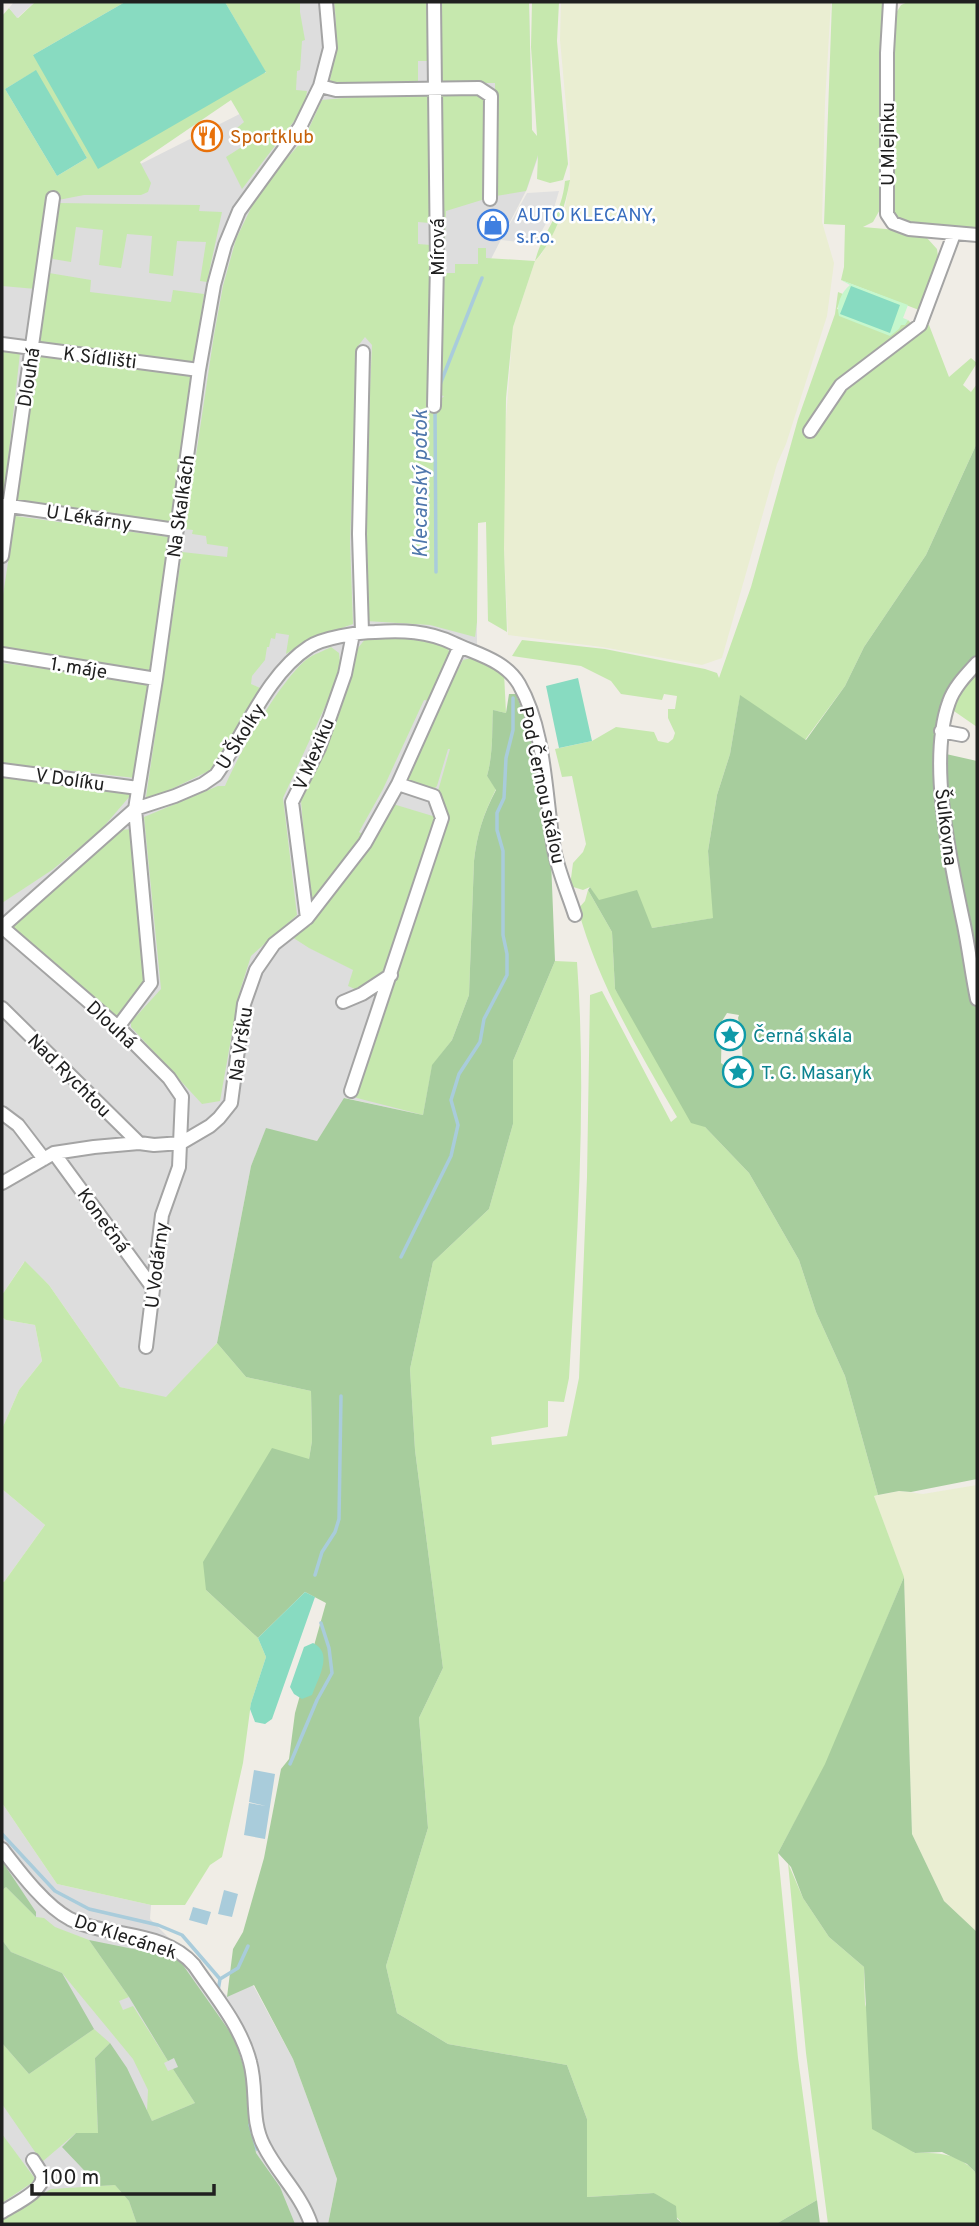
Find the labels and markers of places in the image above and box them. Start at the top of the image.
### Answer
restaurant icon: Sportklub [190,119,224,153]
place label: Sportklub [230,126,314,150]
place label: AUTO KLECANY, s.r.o. [516,204,656,250]
shop icon: AUTO KLECANY, s.r.o. [476,208,510,242]
place icon: Černá skála [713,1018,747,1052]
place label: Černá skála [753,1024,852,1049]
place icon: T. G. Masaryk [721,1055,755,1089]
place label: T. G. Masaryk [761,1062,872,1086]

